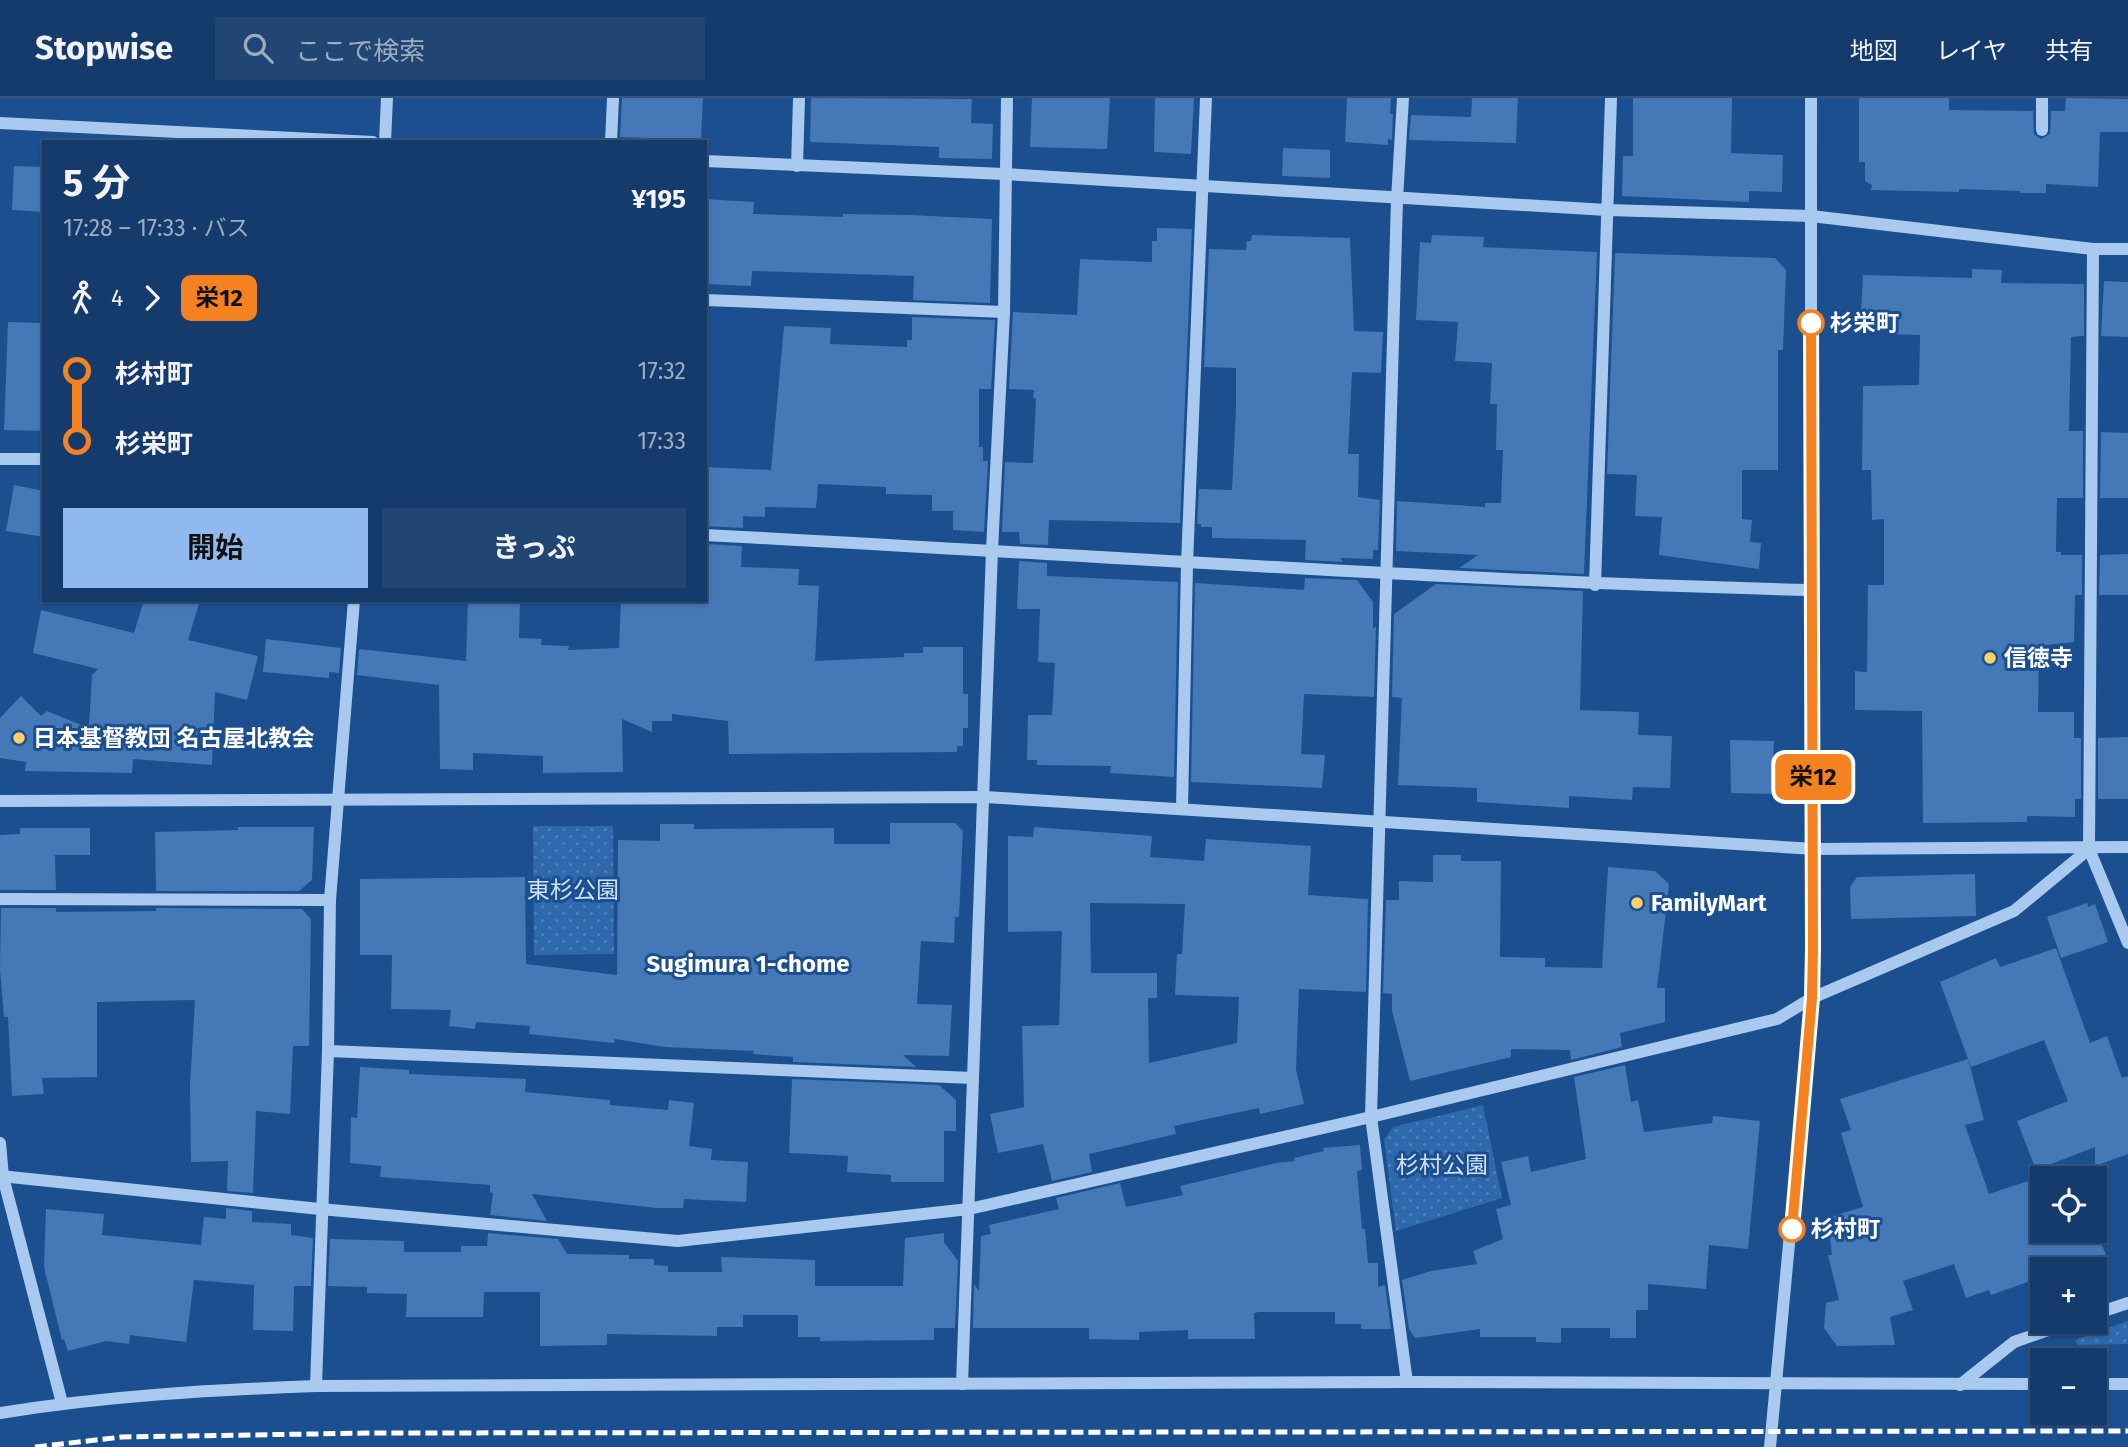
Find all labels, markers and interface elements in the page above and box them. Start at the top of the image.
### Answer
search box [215,17,705,80]
text: Stopwise [35,28,173,68]
icon: search [239,29,277,67]
text: ここで検索 [295,36,425,67]
text: 地図 [1850,37,1898,65]
text: レイヤ [1936,37,2007,65]
text: 共有 [2045,37,2093,65]
text: 5 分 [63,160,130,206]
text: ¥195 [631,184,686,215]
text: 17:28 – 17:33 · バス [63,214,249,242]
icon: walk [63,279,101,317]
icon: forward [133,279,171,317]
text: 4 [111,284,123,312]
text: 栄12 [195,284,243,312]
place label: 杉栄町 [1830,309,1899,337]
marker: 杉栄町 [1798,310,1824,336]
text: 17:32 [637,357,686,385]
text: 杉村町 [115,359,193,390]
text: 17:33 [637,427,686,455]
text: 杉栄町 [115,429,193,460]
button: 開始 [63,508,368,588]
button: きっぷ [382,508,686,588]
place label: 信徳寺 [2004,644,2073,672]
marker: 信徳寺 [1982,650,1998,666]
place label: 日本基督教団 名古屋北教会 [33,724,314,752]
marker: 日本基督教団 名古屋北教会 [11,730,27,746]
line badge: 栄12 [1773,754,1853,800]
text: 栄12 [1789,763,1837,791]
park label: 東杉公園 [527,876,619,904]
place label: FamilyMart [1651,889,1768,917]
marker: FamilyMart [1629,895,1645,911]
district label: Sugimura 1-chome [647,950,849,978]
park label: 杉村公園 [1396,1151,1488,1179]
map controls [2030,1166,2107,1425]
button: locate [2030,1166,2107,1243]
place label: 杉村町 [1811,1215,1880,1243]
marker: 杉村町 [1779,1216,1805,1242]
button: + [2030,1257,2107,1334]
button: − [2030,1348,2107,1425]

